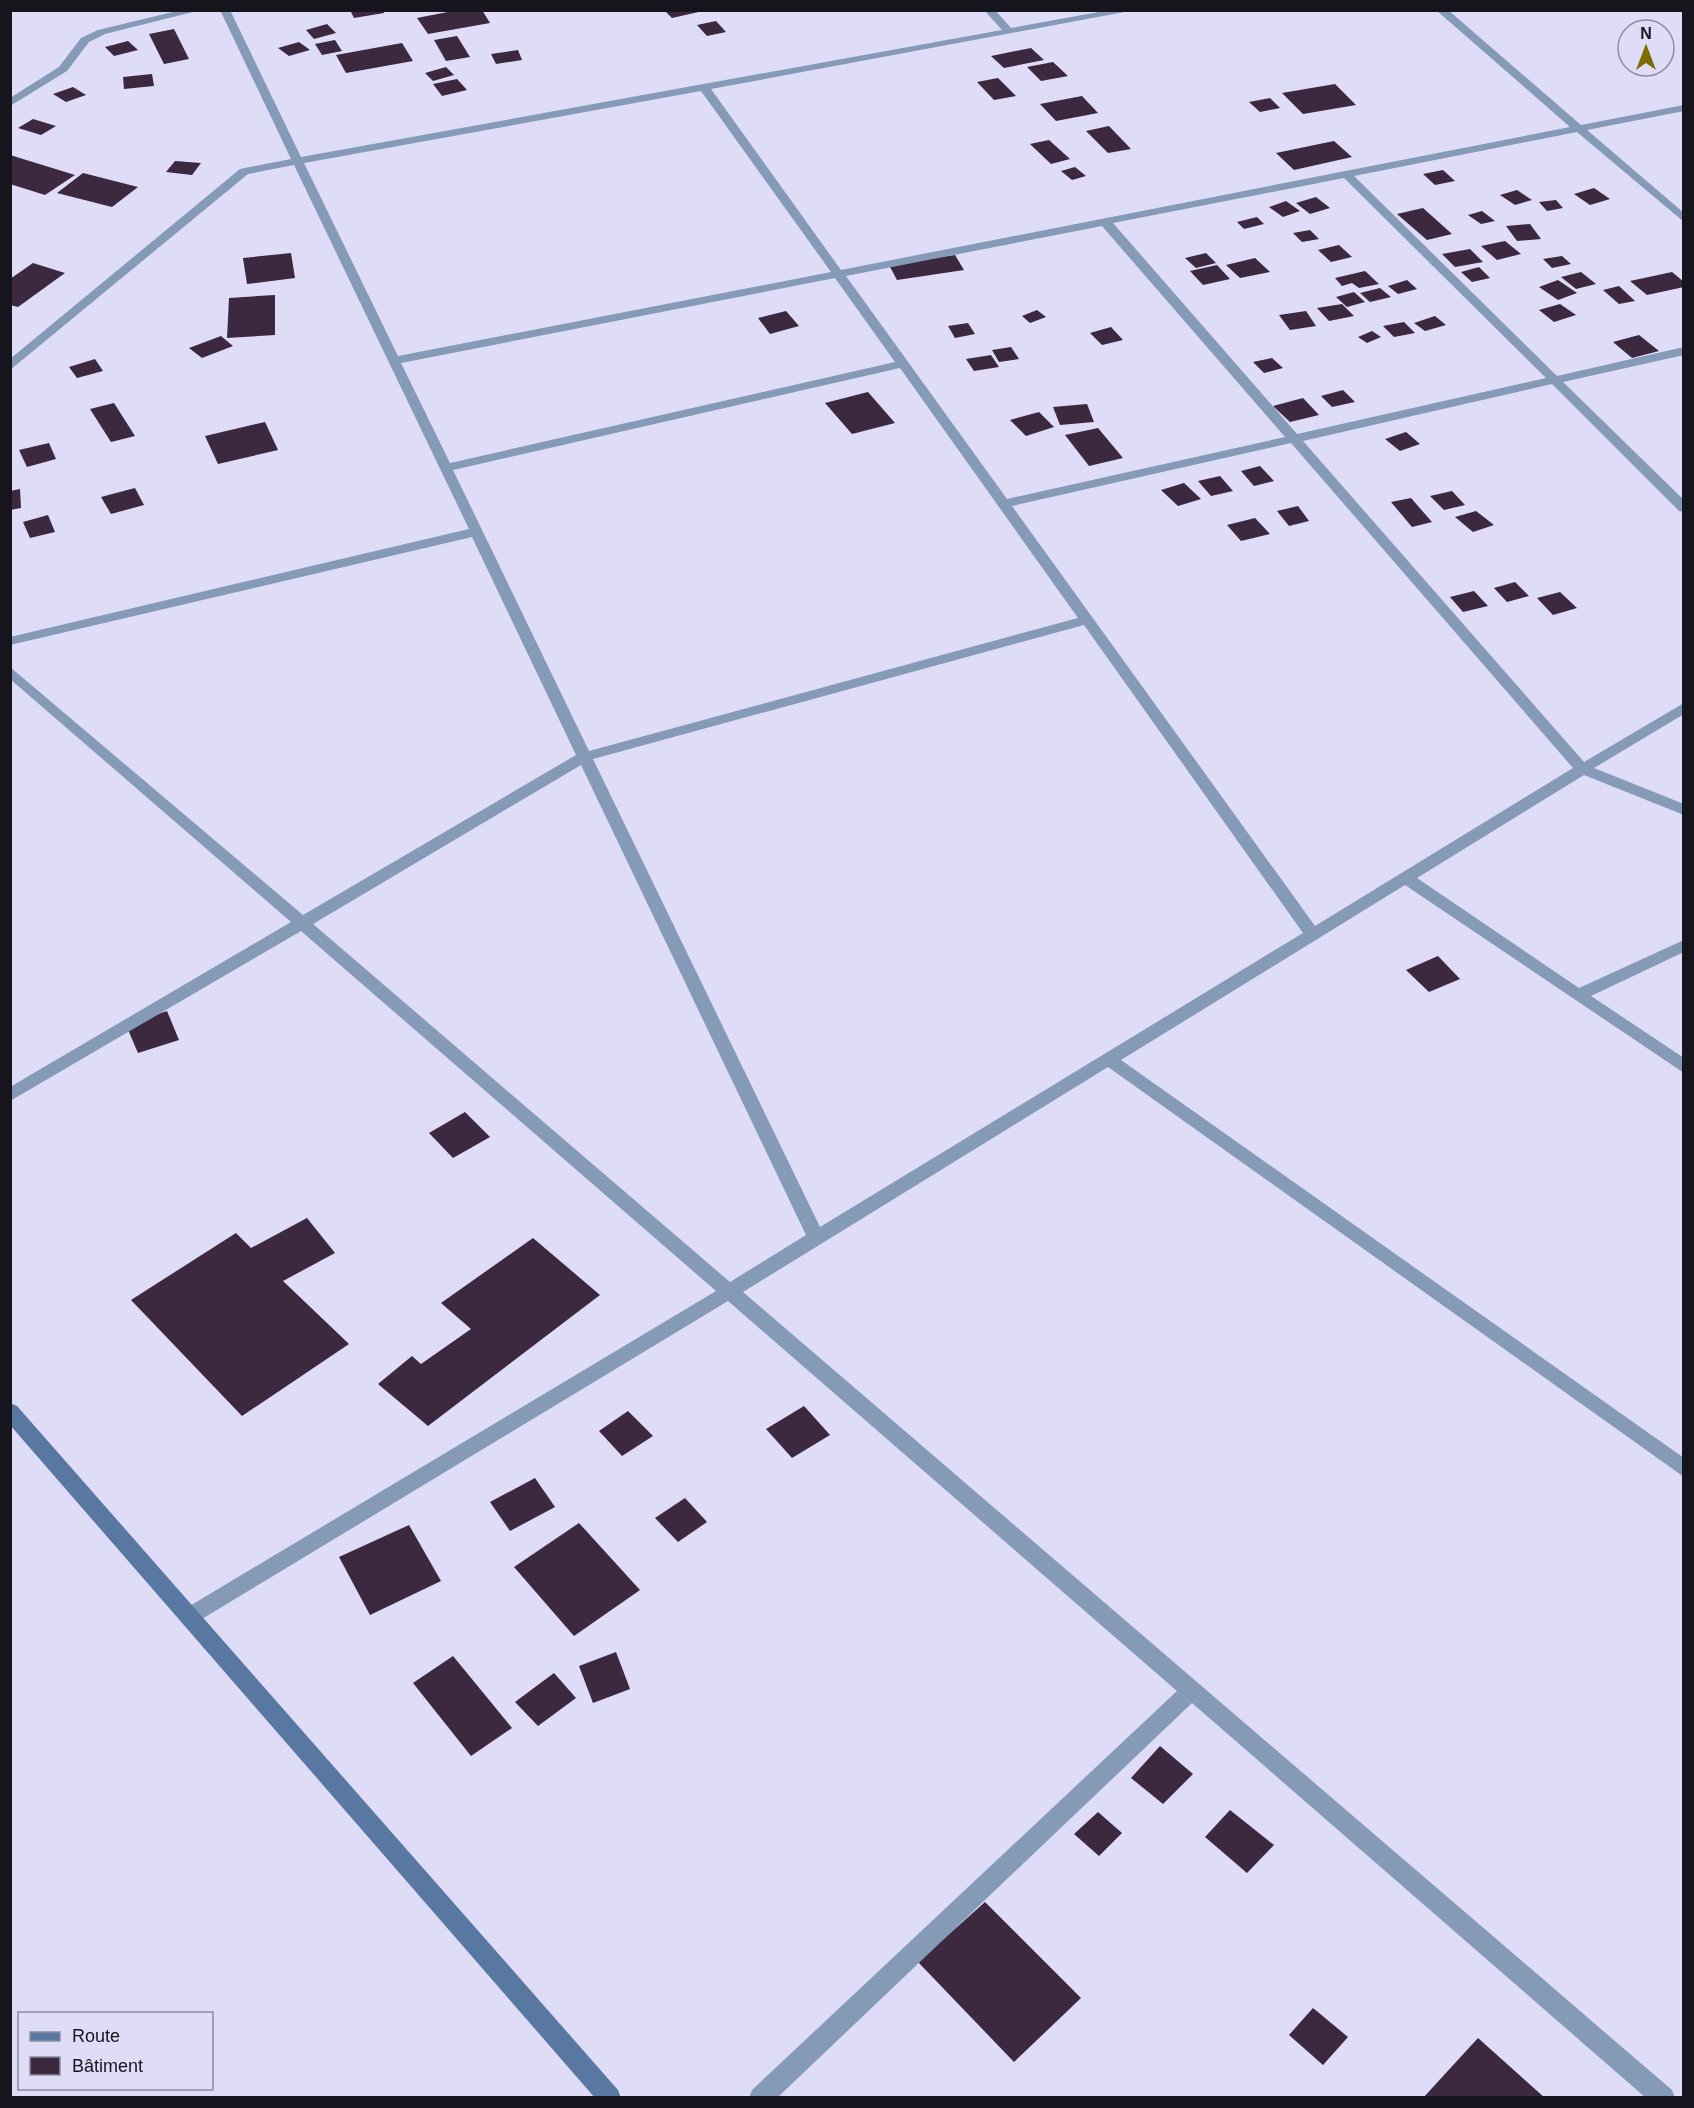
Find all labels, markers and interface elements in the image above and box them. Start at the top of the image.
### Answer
north arrow [1616,18,1676,78]
text: N [1640,25,1652,42]
legend [18,2012,213,2090]
text: Route [72,2026,120,2046]
text: Bâtiment [72,2056,143,2076]

